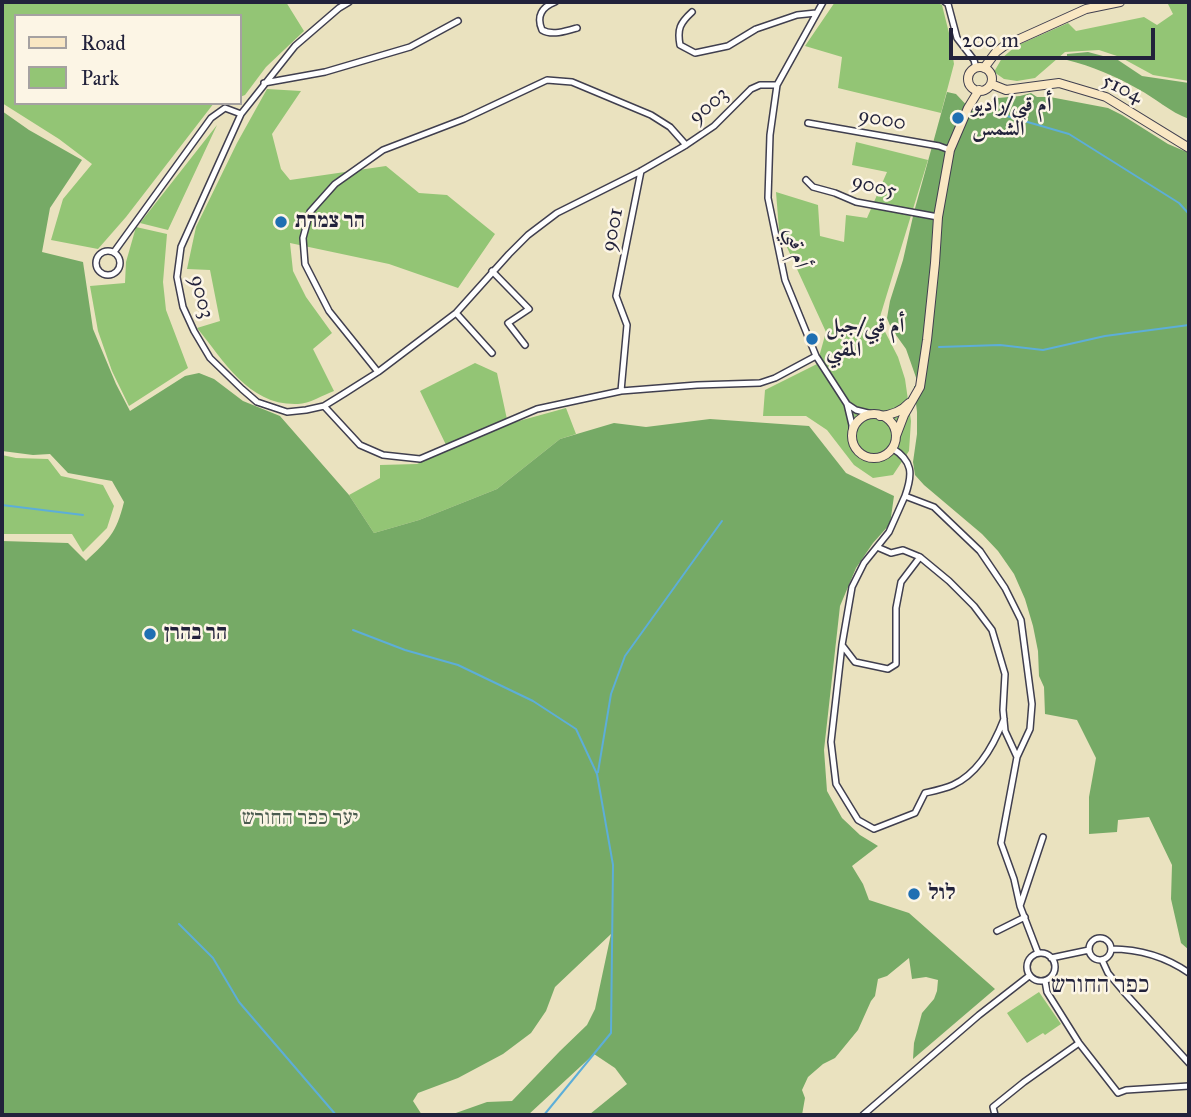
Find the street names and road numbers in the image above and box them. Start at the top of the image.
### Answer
street label: 5104 [1098,68,1146,110]
street label: 9003 [684,82,734,130]
street label: 9000 [856,103,908,137]
street label: 9005 [849,169,899,205]
street label: 9001 [596,206,630,254]
street label: أم قبي [779,226,813,270]
street label: 9003 [183,272,219,322]

